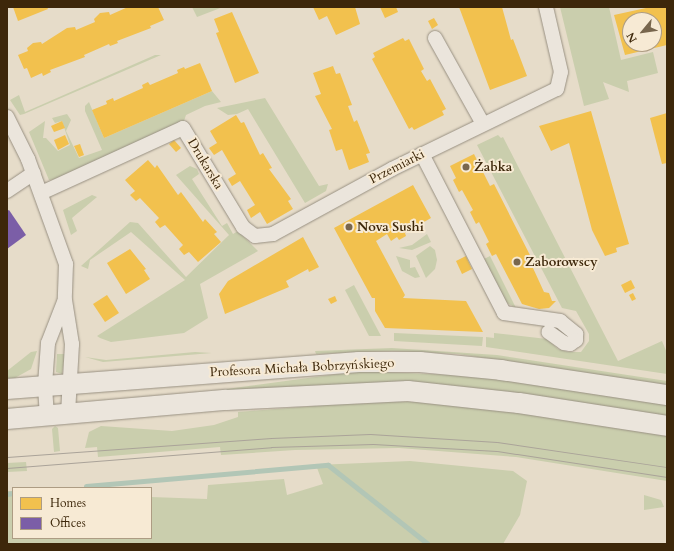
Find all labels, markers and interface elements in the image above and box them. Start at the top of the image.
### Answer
north arrow [622,12,662,52]
text: N [623,30,641,45]
street label: Drukarska [184,136,226,192]
street label: Przemiarki [367,146,427,188]
place label: Żabka [474,159,512,175]
marker: Żabka [461,162,471,172]
place label: Nova Sushi [357,219,424,235]
marker: Nova Sushi [344,222,354,232]
place label: Zaborowscy [525,254,598,270]
marker: Zaborowscy [512,257,522,267]
street label: Profesora Michała Bobrzyńskiego [209,355,395,381]
legend [12,487,152,539]
text: Homes [50,495,86,511]
text: Offices [50,515,86,531]

